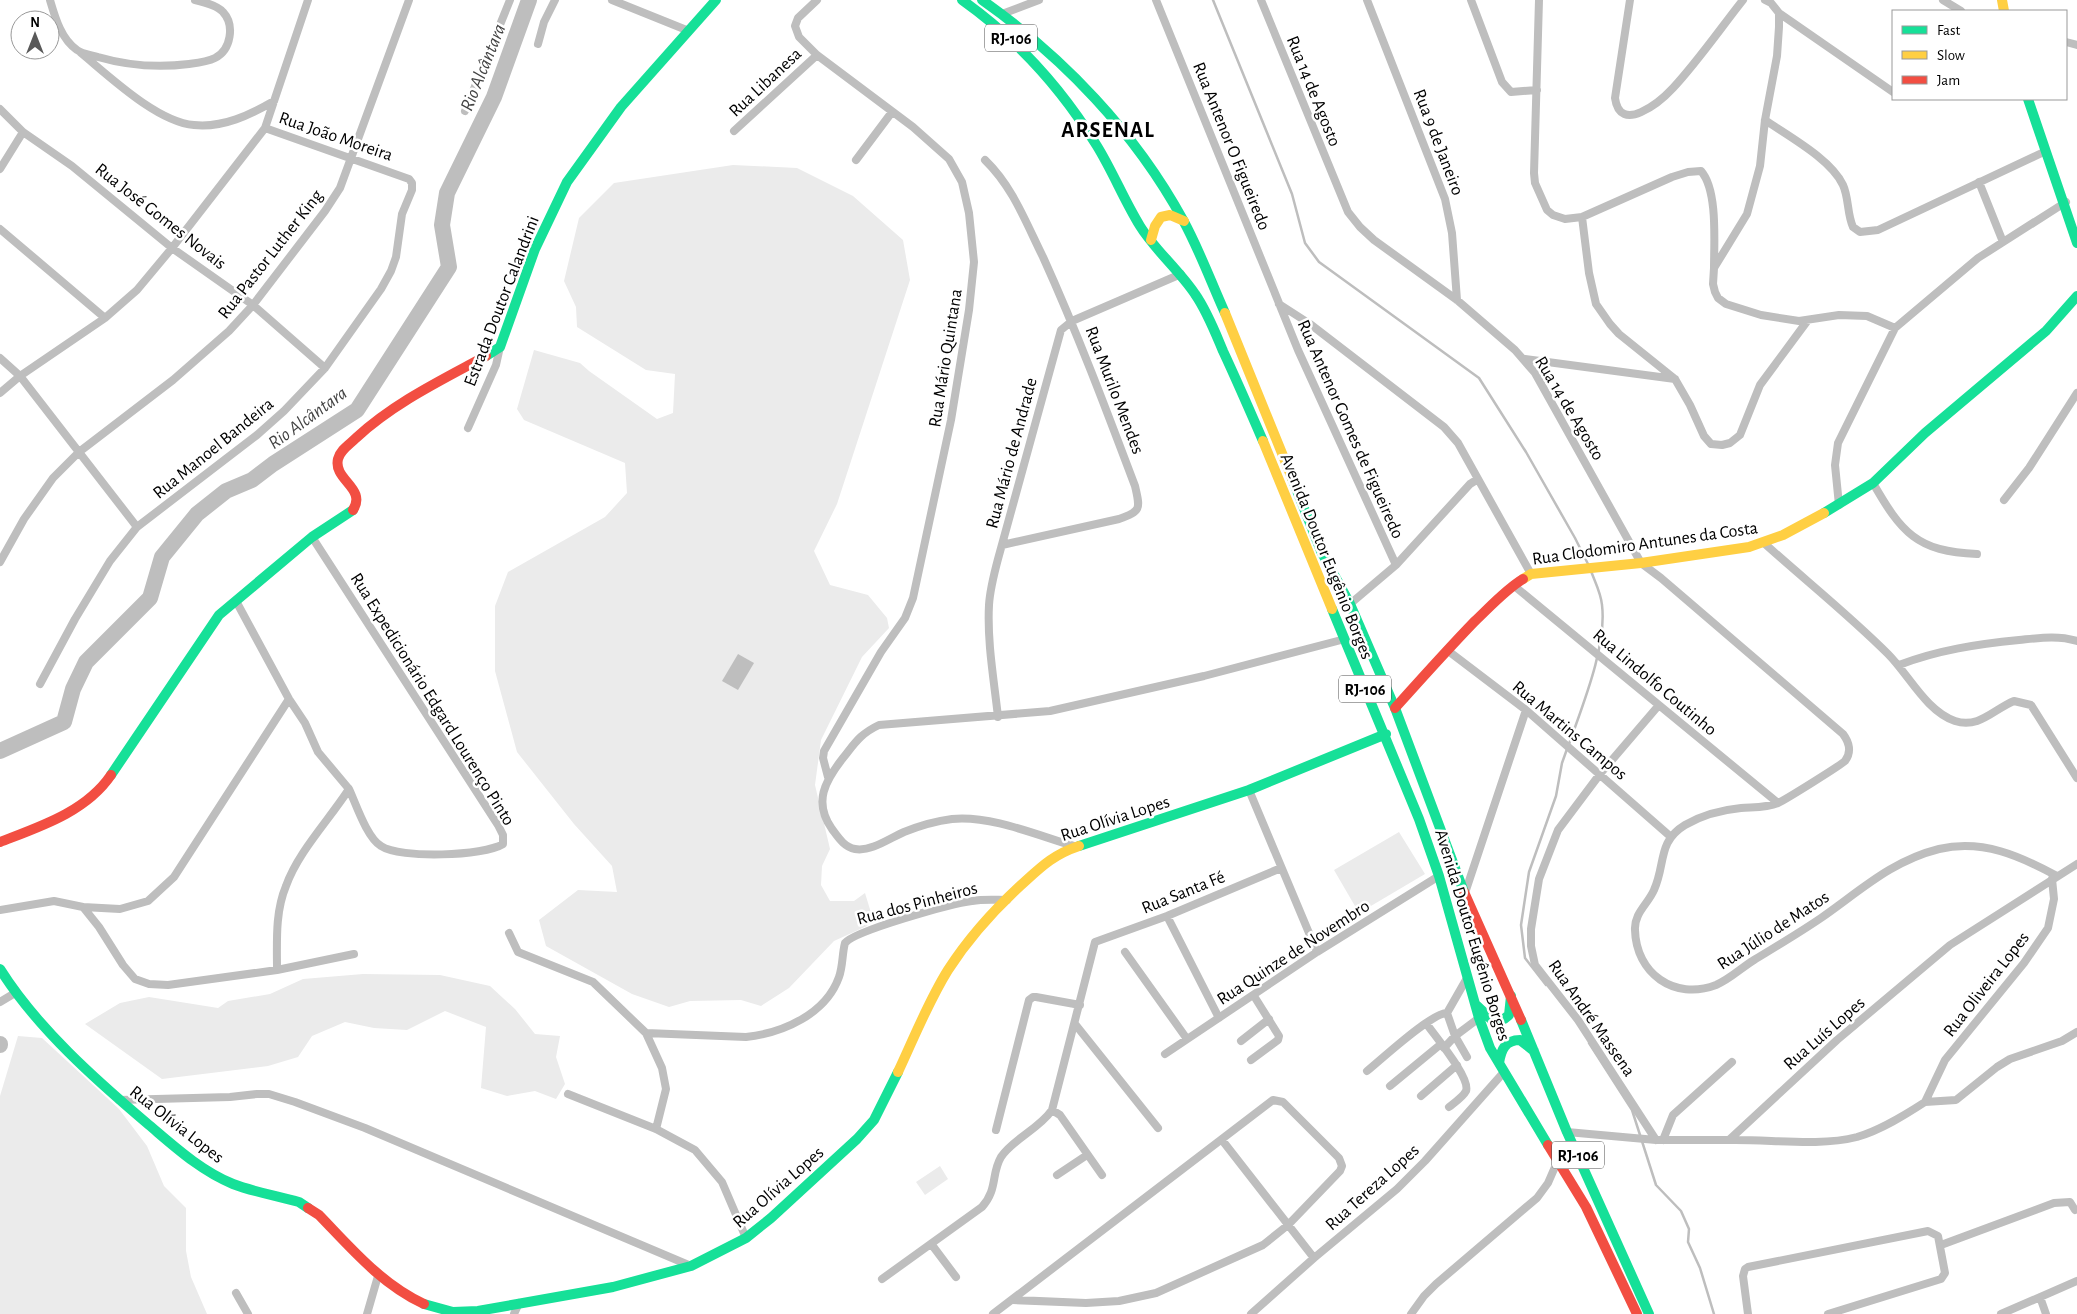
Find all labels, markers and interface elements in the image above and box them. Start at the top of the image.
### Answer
north arrow [10,10,60,60]
legend [1892,10,2067,100]
text: N [30,16,40,30]
water label: Rio Alcântara [457,21,509,114]
text: Fast [1937,23,1961,38]
road number: RJ-106 [985,24,1037,52]
street label: Rua 14 de Agosto [1283,34,1343,149]
street label: Rua Libanesa [726,45,805,121]
text: Slow [1937,48,1965,63]
street label: Rua Antenor O Figueiredo [1189,60,1273,233]
text: Jam [1937,73,1960,88]
street label: Rua 9 de Janeiro [1410,87,1467,198]
street label: Rua João Moreira [276,109,395,165]
district label: ARSENAL [1061,119,1155,141]
street label: Rua José Gomes Novais [92,160,229,273]
street label: Rua Pastor Luther King [215,187,327,322]
street label: Estrada Doutor Calandrini [461,214,543,389]
street label: Rua Mário Quintana [926,288,966,429]
street label: Rua Antenor Gomes de Figueiredo [1294,317,1407,542]
street label: Rua Murilo Mendes [1081,324,1147,457]
street label: Rua 14 de Agosto [1531,354,1607,464]
street label: Rua Mário de Andrade [983,376,1041,531]
water label: Rio Alcântara [265,383,351,453]
street label: Rua Manoel Bandeira [150,395,277,503]
street label: Avenida Doutor Eugênio Borges [1276,451,1376,662]
street label: Rua Clodomiro Antunes da Costa [1531,519,1759,569]
street label: Rua Expedicionário Edgard Lourenço Pinto [347,570,518,829]
street label: Rua Lindolfo Coutinho [1589,626,1720,740]
road number: RJ-106 [1339,676,1391,702]
street label: Rua Martins Campos [1509,678,1630,784]
street label: Rua Olívia Lopes [1058,793,1172,845]
street label: Avenida Doutor Eugênio Borges [1431,827,1513,1043]
street label: Rua Santa Fé [1139,868,1228,918]
street label: Rua dos Pinheiros [855,879,980,929]
street label: Rua Júlio de Matos [1714,888,1833,974]
street label: Rua Quinze de Novembro [1214,897,1373,1009]
street label: Rua Oliveira Lopes [1940,929,2033,1040]
street label: Rua André Massena [1544,957,1638,1080]
street label: Rua Luís Lopes [1781,994,1869,1074]
street label: Rua Olívia Lopes [126,1083,227,1167]
street label: Rua Tereza Lopes [1322,1141,1423,1234]
road number: RJ-106 [1552,1142,1604,1168]
street label: Rua Olívia Lopes [730,1144,827,1232]

